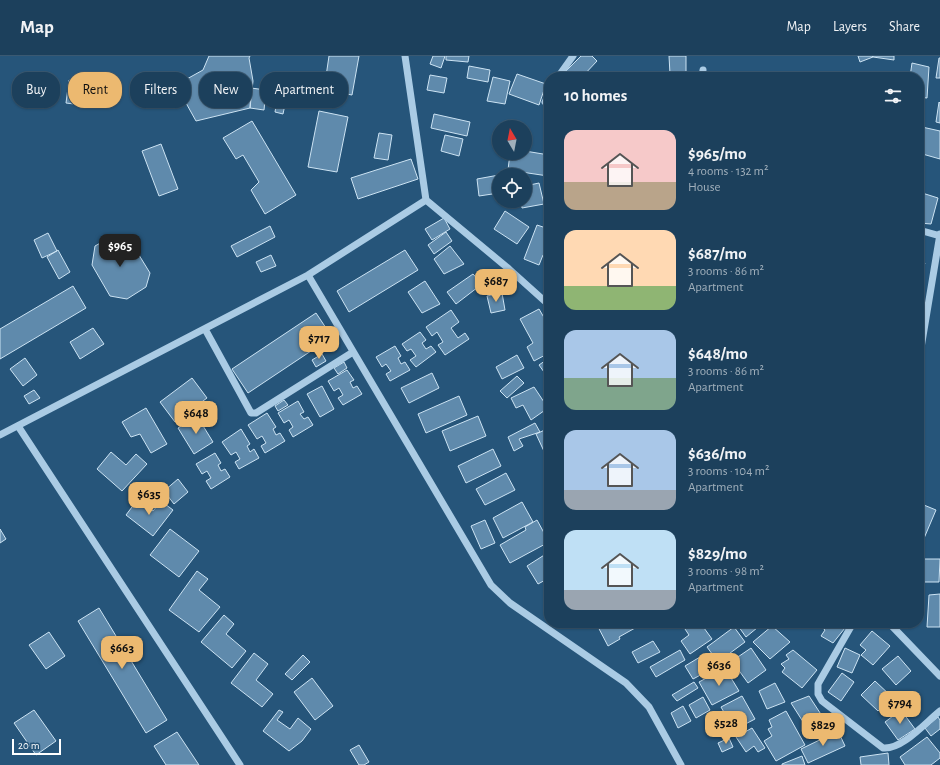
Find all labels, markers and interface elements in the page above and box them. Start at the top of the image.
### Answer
text: Map [20,18,54,37]
text: Map [786,20,811,34]
text: Layers [833,20,867,34]
text: Share [889,20,920,34]
chip: Buy [12,72,60,108]
chip: Rent [68,72,122,108]
chip: Filters [130,72,191,108]
chip: New [199,72,252,108]
chip: Apartment [260,72,348,108]
icon: filters [882,85,904,107]
text: 10 homes [564,87,627,104]
north arrow [492,120,532,160]
map controls [492,120,532,208]
text: $965/mo [688,145,746,162]
icon: home [596,146,644,194]
text: 4 rooms · 132 m² [688,165,769,178]
button: locate [492,168,532,208]
text: House [688,181,720,194]
pin: $965 [96,234,144,268]
text: $965 [108,240,132,253]
text: $687/mo [688,245,747,262]
icon: home [596,246,644,294]
text: 3 rooms · 86 m² [688,265,764,278]
pin: $687 [472,269,520,303]
text: $687 [484,275,508,288]
text: Apartment [688,281,743,294]
pin: $717 [295,326,343,360]
text: $717 [308,332,330,345]
text: $648/mo [688,345,748,362]
icon: home [596,346,644,394]
text: 3 rooms · 86 m² [688,365,764,378]
text: Apartment [688,381,743,394]
pin: $648 [172,401,220,435]
text: $648 [183,407,209,420]
text: $636/mo [688,445,746,462]
icon: home [596,446,644,494]
text: 3 rooms · 104 m² [688,465,769,478]
text: Apartment [688,481,743,494]
pin: $635 [125,482,173,516]
text: $635 [137,488,161,501]
text: $829/mo [688,545,747,562]
icon: home [596,546,644,594]
text: 3 rooms · 98 m² [688,565,764,578]
text: Apartment [688,581,743,594]
pin: $663 [98,636,146,670]
text: $663 [110,642,134,655]
pin: $636 [695,653,743,687]
text: $636 [707,659,731,672]
pin: $794 [876,691,924,725]
text: $794 [888,697,912,710]
pin: $528 [702,711,750,745]
pin: $829 [799,713,847,747]
text: $528 [714,717,738,730]
text: $829 [811,719,835,732]
scale bar [12,737,61,756]
text: 20 m [18,740,39,751]

